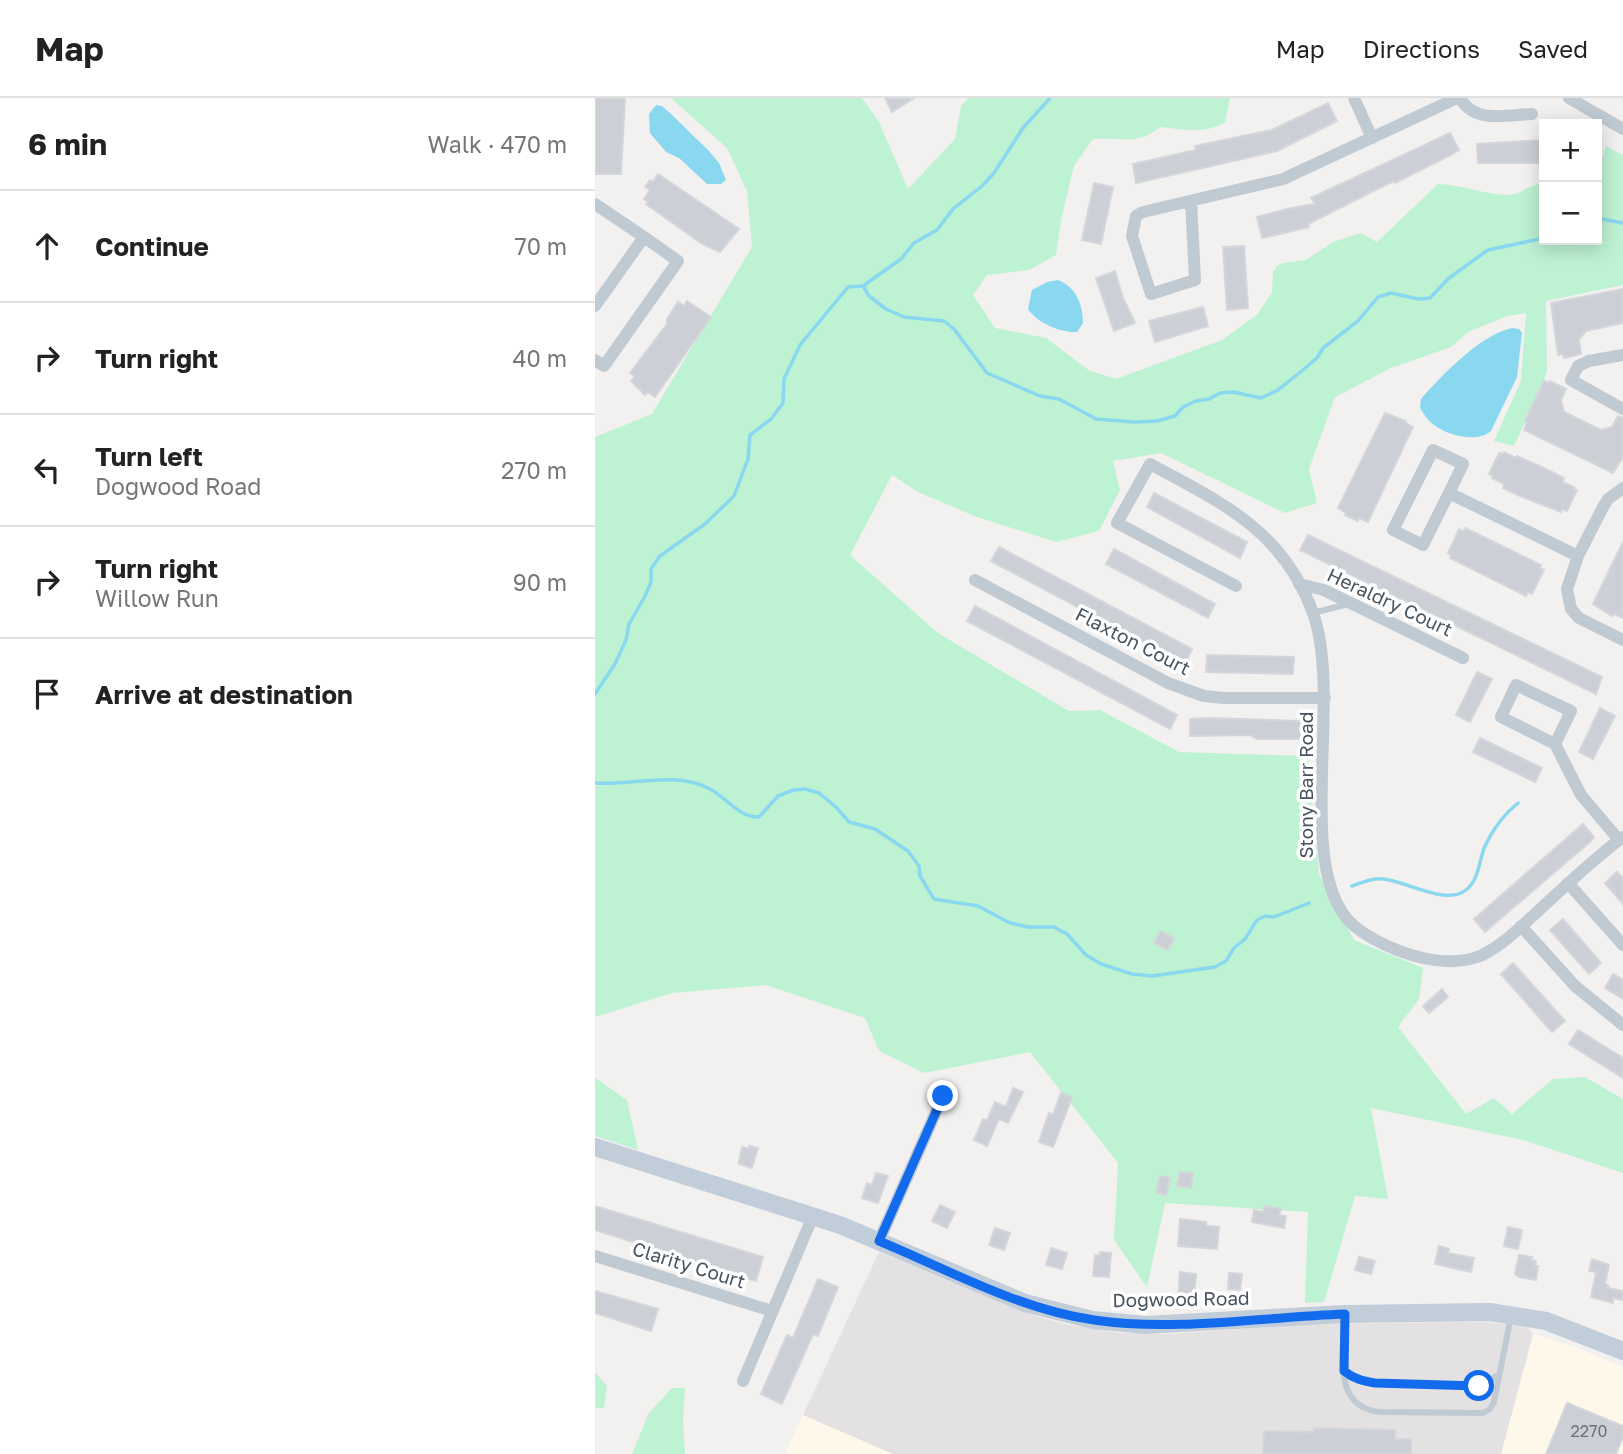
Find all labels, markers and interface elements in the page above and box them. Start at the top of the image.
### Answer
text: Map [35,29,104,68]
text: Map [1276,34,1325,63]
text: Directions [1363,34,1480,63]
text: Saved [1518,34,1588,63]
map controls [1539,119,1602,245]
button: + [1539,119,1602,182]
text: 6 min [28,126,107,162]
text: Walk · 470 m [428,130,567,158]
button: − [1539,182,1602,245]
icon: ahead [28,227,66,265]
text: Continue [95,231,209,262]
text: 70 m [514,232,567,260]
icon: right [28,339,66,377]
text: Turn right [95,343,218,374]
text: 40 m [513,344,567,372]
text: Turn left [95,441,203,472]
icon: left [28,451,66,489]
text: 270 m [501,456,567,484]
text: Dogwood Road [95,472,261,500]
text: Turn right [95,553,218,584]
street label: Heraldry Court [1324,562,1457,641]
icon: right [28,563,66,601]
text: 90 m [513,568,567,596]
text: Willow Run [95,584,219,612]
street label: Flaxton Court [1072,602,1194,679]
icon: arrive [28,675,66,713]
text: Arrive at destination [95,679,353,710]
street label: Stony Barr Road [1294,711,1317,859]
route end [927,1080,958,1111]
street label: Clarity Court [630,1236,748,1293]
street label: Dogwood Road [1112,1286,1250,1311]
route start [1463,1370,1494,1401]
house number: 2270 [1571,1421,1607,1441]

